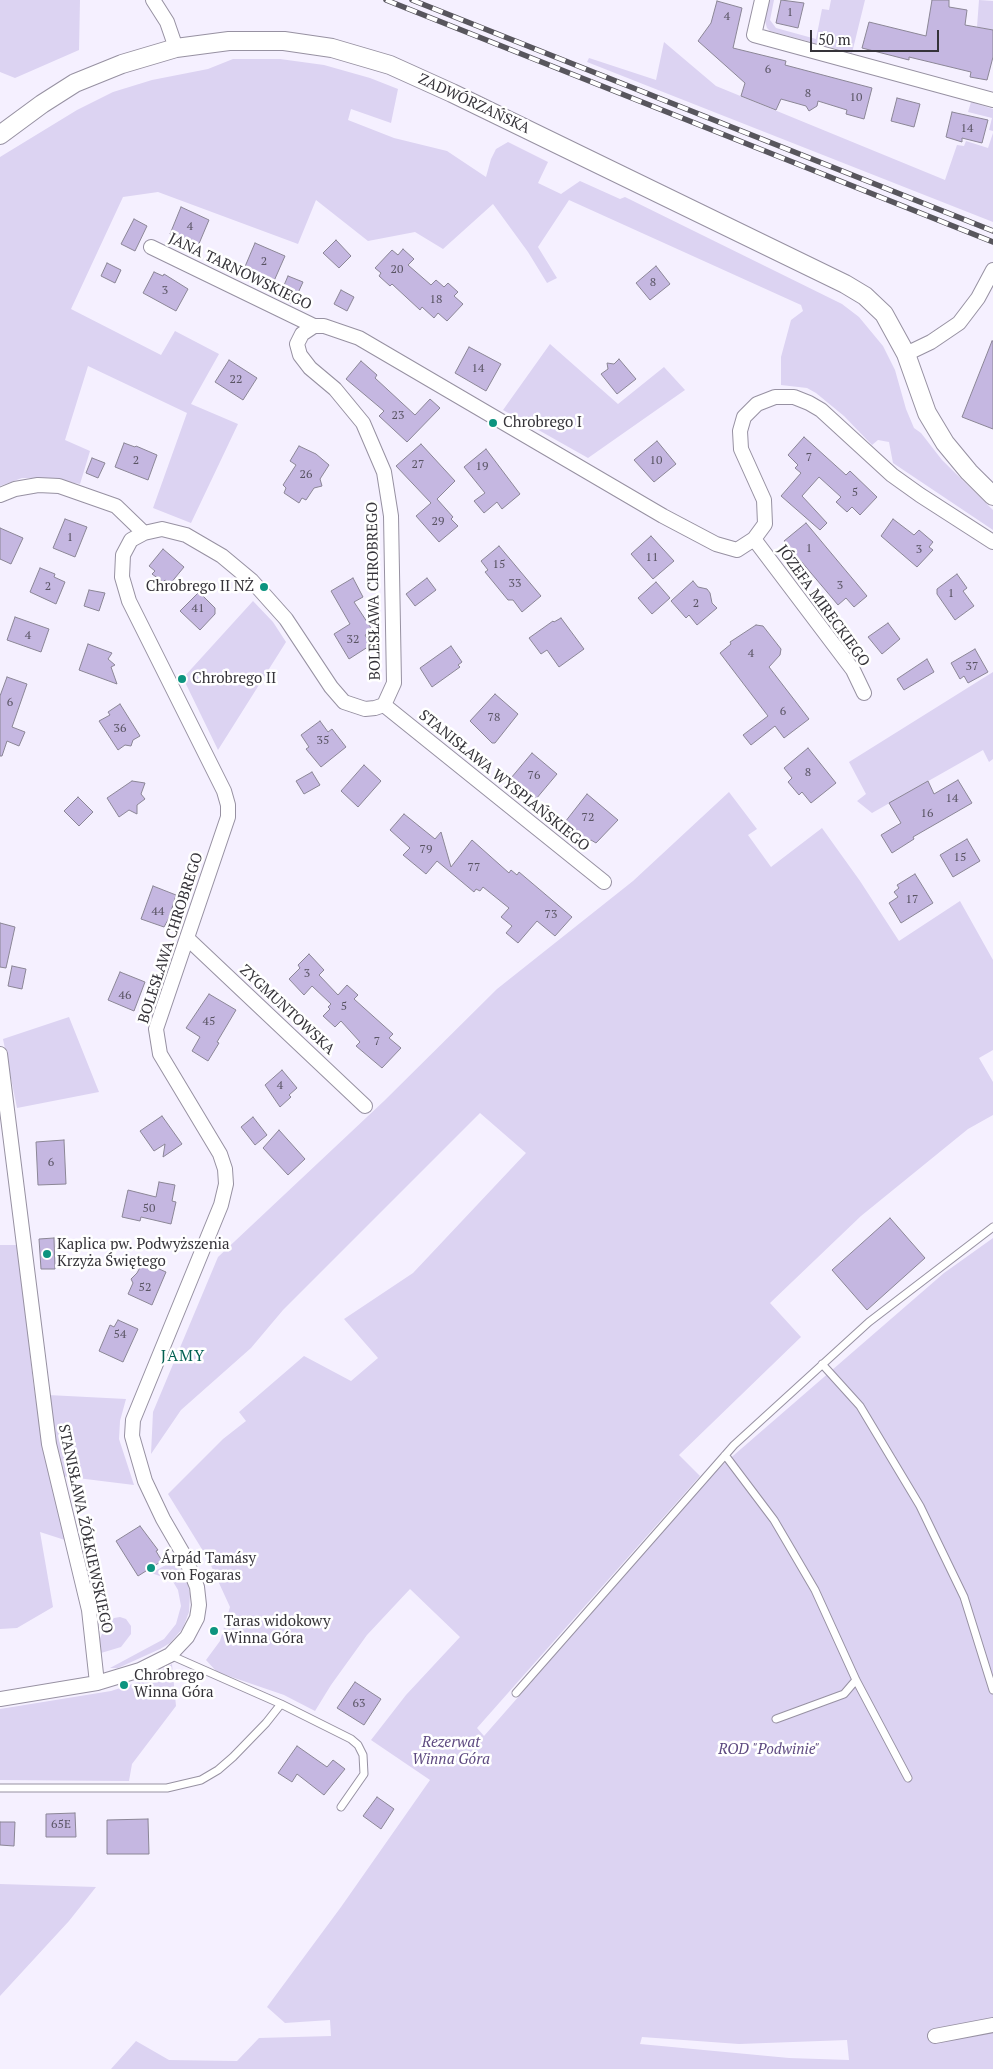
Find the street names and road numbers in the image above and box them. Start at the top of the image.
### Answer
street label: ZADWÓRZAŃSKA [415,70,533,138]
street label: JANA TARNOWSKIEGO [166,230,314,314]
street label: BOLESŁAWA CHROBREGO [363,502,385,680]
street label: JÓZEFA MIRECKIEGO [773,542,873,670]
street label: STANISŁAWA WYSPIAŃSKIEGO [415,706,593,856]
street label: BOLESŁAWA CHROBREGO [135,850,207,1026]
street label: ZYGMUNTOWSKA [236,961,338,1059]
street label: STANISŁAWA ŻÓŁKIEWSKIEGO [54,1423,116,1635]

